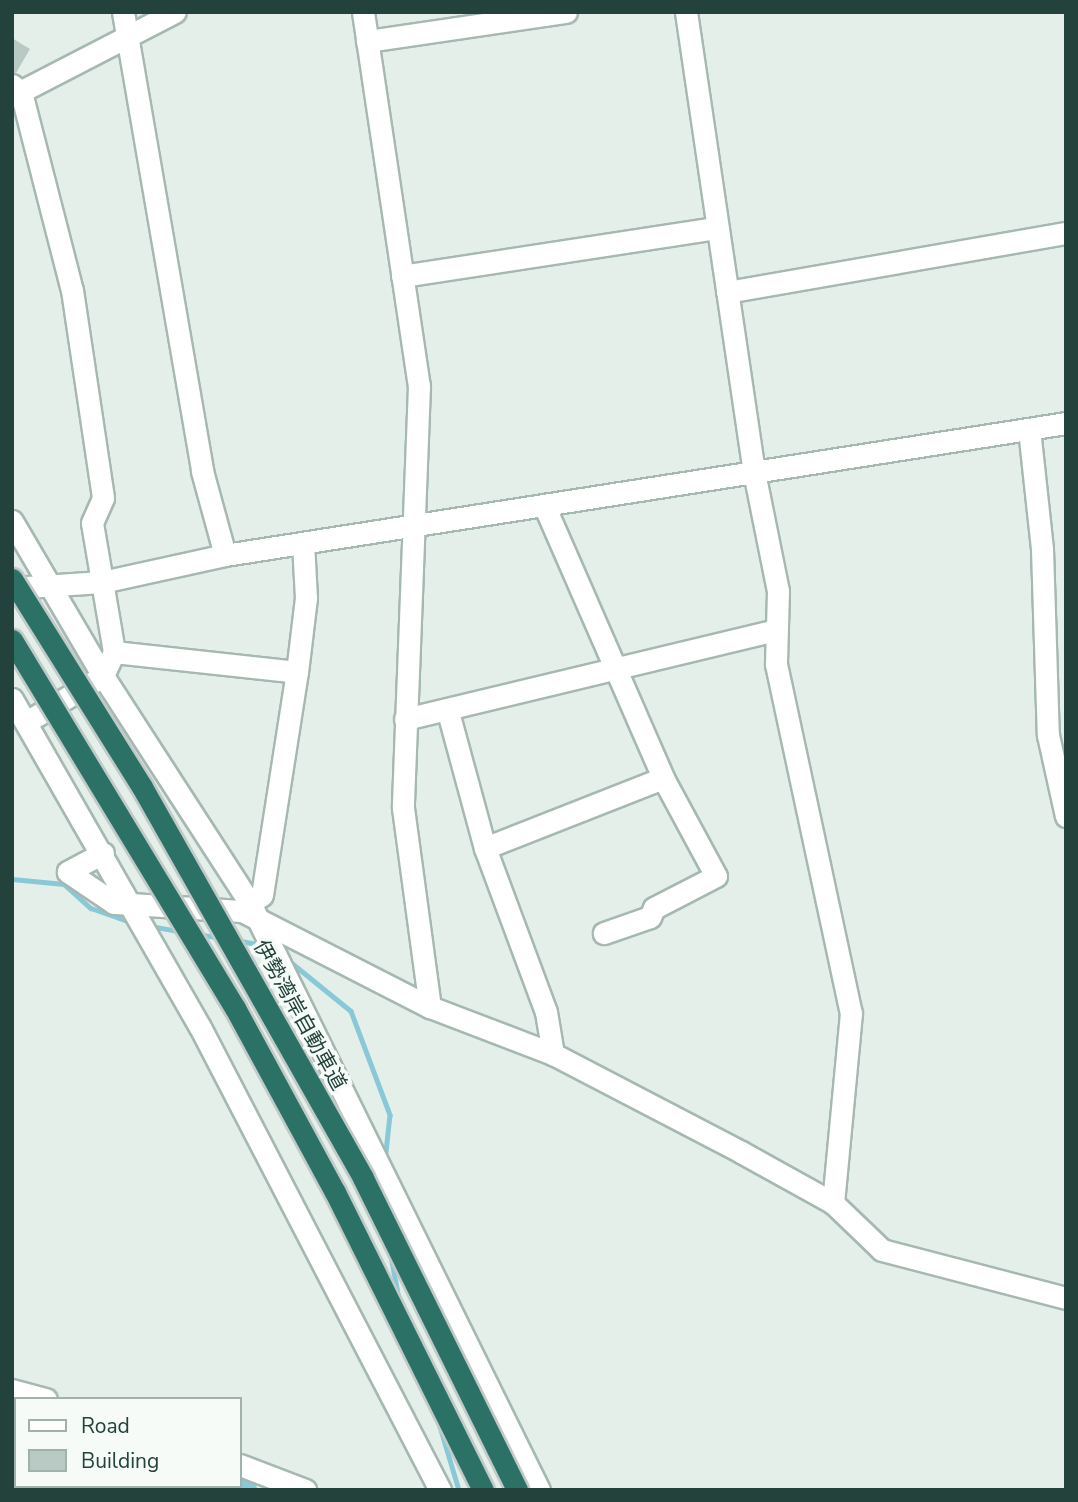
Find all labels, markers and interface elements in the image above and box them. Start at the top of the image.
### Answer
street label: 伊勢湾岸自動車道 [248,935,352,1095]
legend [14,1397,242,1488]
text: Road [81,1412,130,1440]
text: Building [81,1447,159,1475]

